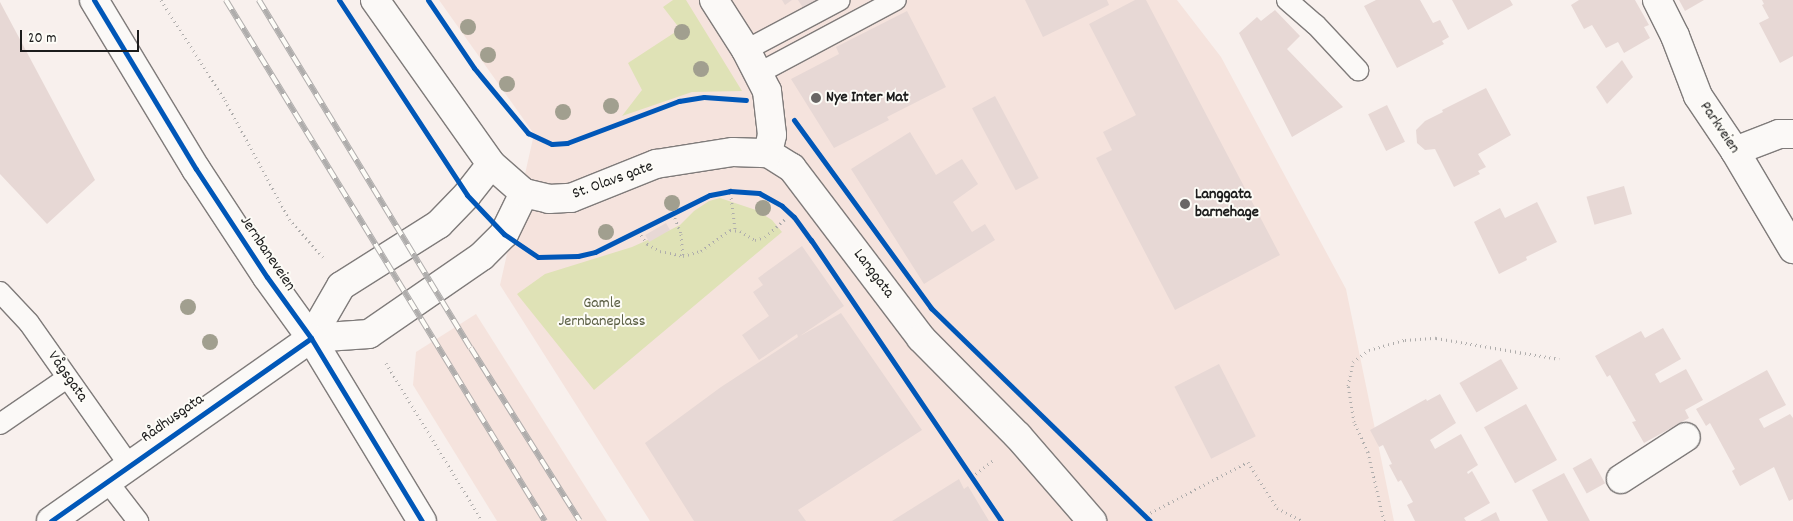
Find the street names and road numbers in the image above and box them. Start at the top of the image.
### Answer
street label: Parkveien [1695,98,1743,158]
street label: St. Olavs gate [570,158,656,204]
street label: Jernbaneveien [235,213,299,295]
street label: Langgata [848,246,898,302]
street label: Vågsgata [43,348,91,406]
street label: Rådhusgata [138,390,208,448]

